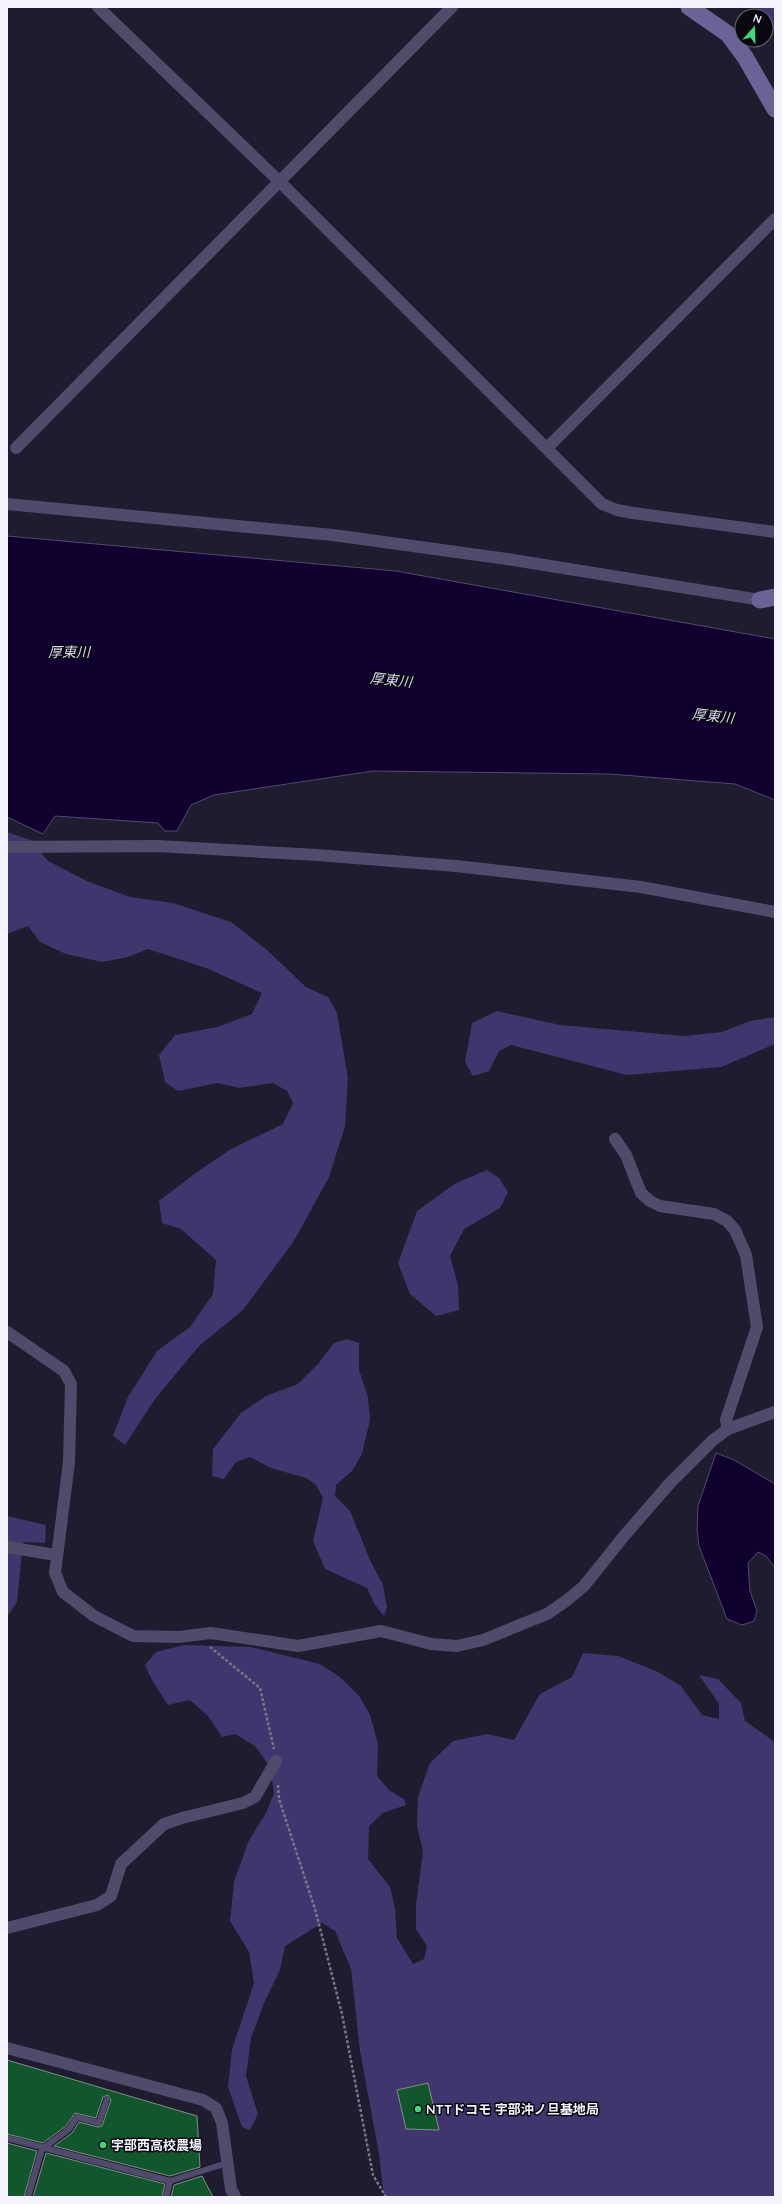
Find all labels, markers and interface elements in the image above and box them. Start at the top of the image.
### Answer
north arrow [734,8,774,48]
text: N [751,11,764,27]
water label: 厚東川 [48,643,92,661]
water label: 厚東川 [369,669,415,691]
water label: 厚東川 [691,705,737,727]
place label: NTTドコモ 宇部沖ノ旦基地局 [426,2101,599,2117]
marker: NTTドコモ 宇部沖ノ旦基地局 [413,2104,423,2114]
place label: 宇部西高校農場 [111,2137,202,2153]
marker: 宇部西高校農場 [98,2140,108,2150]

